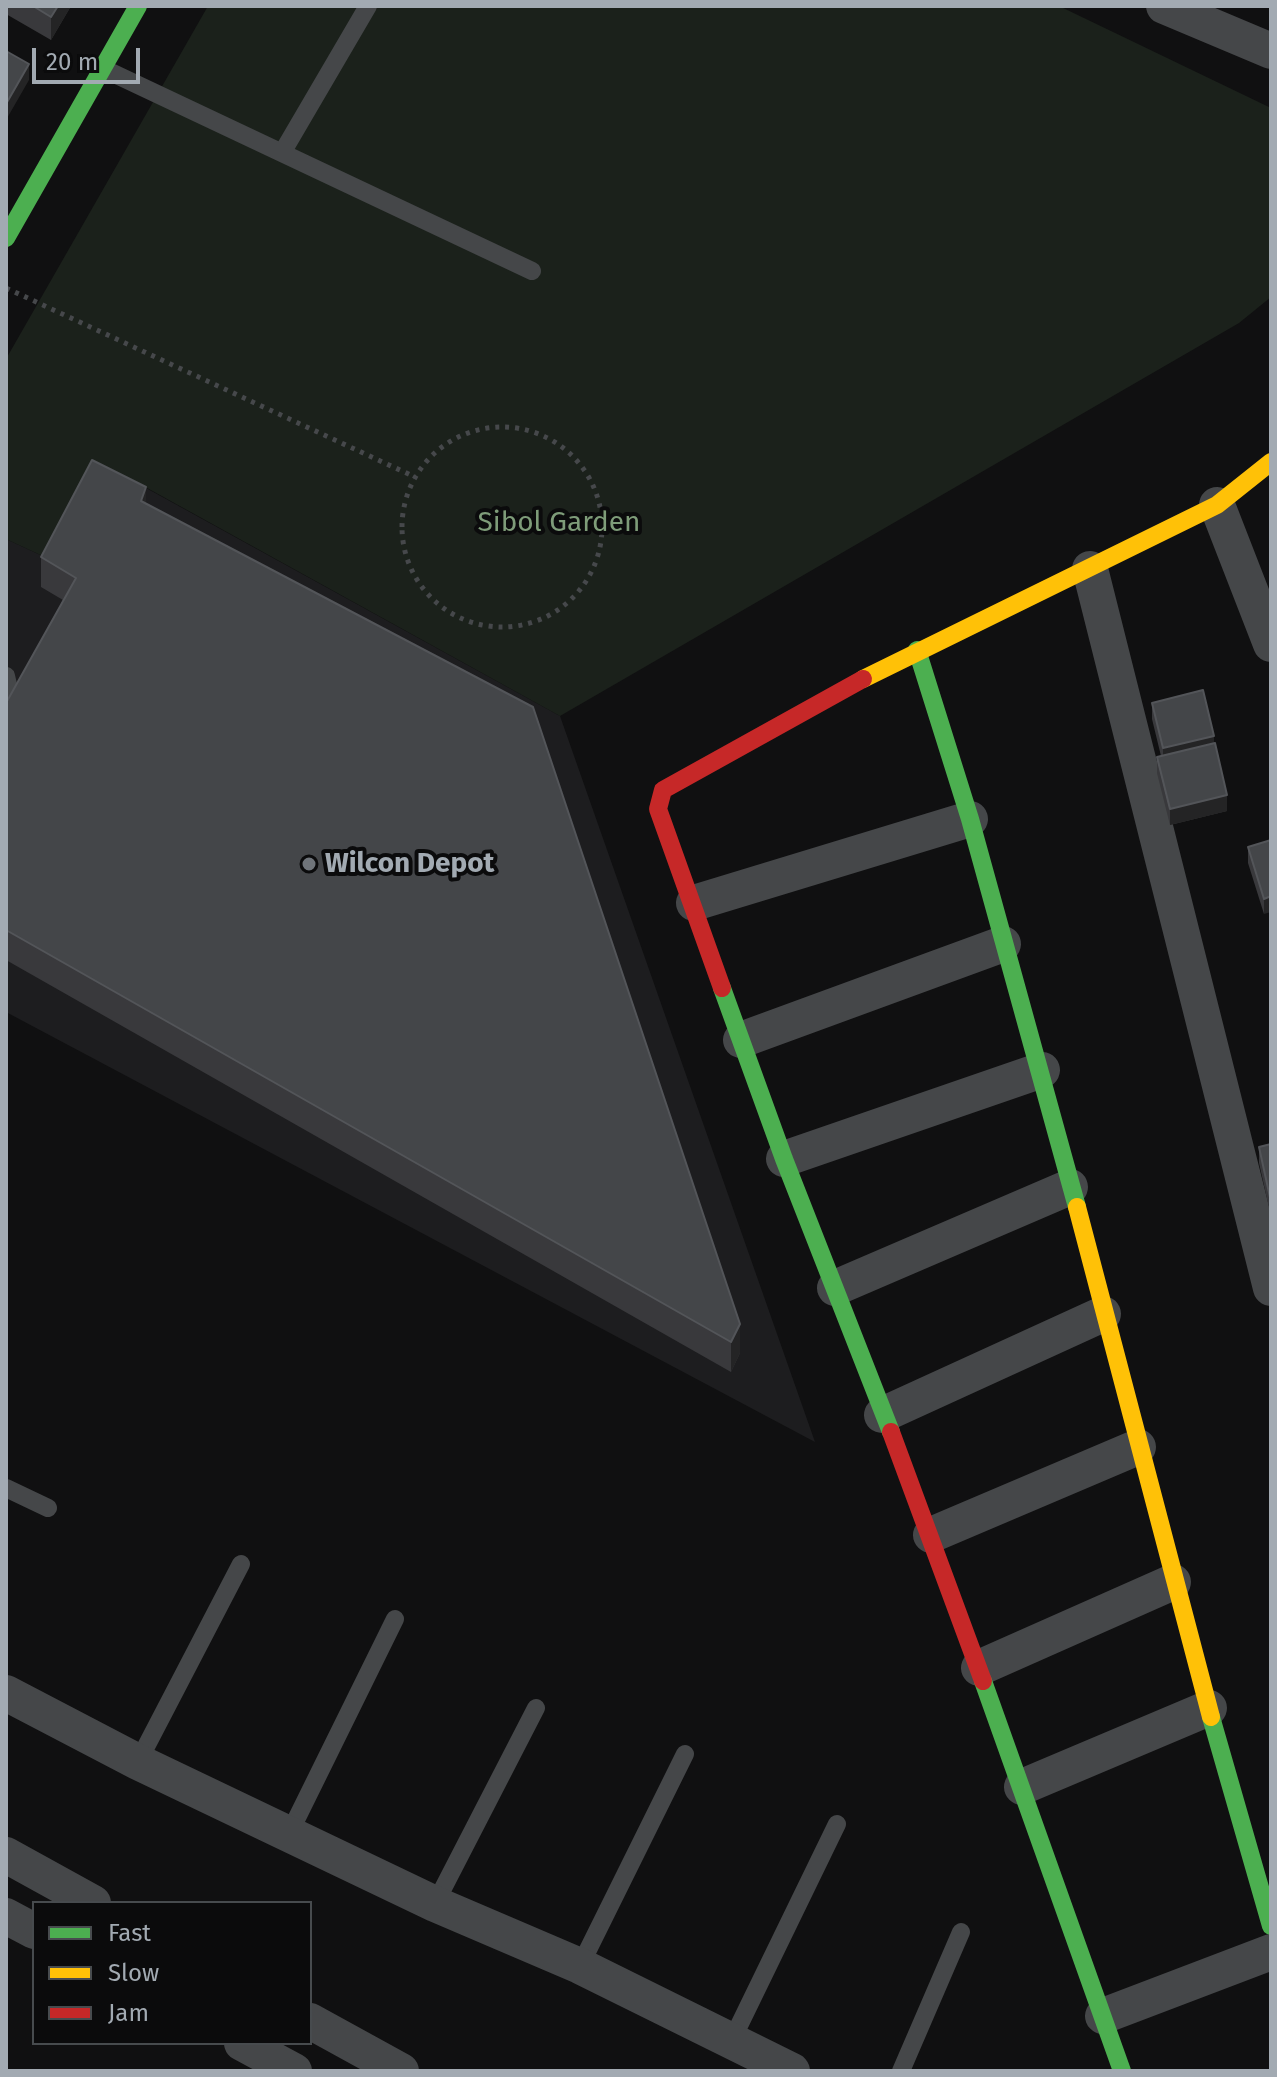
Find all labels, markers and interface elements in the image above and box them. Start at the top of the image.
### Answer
scale bar [36,32,144,82]
text: 20 m [46,48,98,76]
park label: Sibol Garden [477,506,641,540]
place label: Wilcon Depot [325,847,494,881]
marker: Wilcon Depot [300,855,318,873]
legend [32,1901,312,2045]
text: Fast [108,1919,151,1947]
text: Slow [108,1959,159,1987]
text: Jam [108,1999,149,2027]

